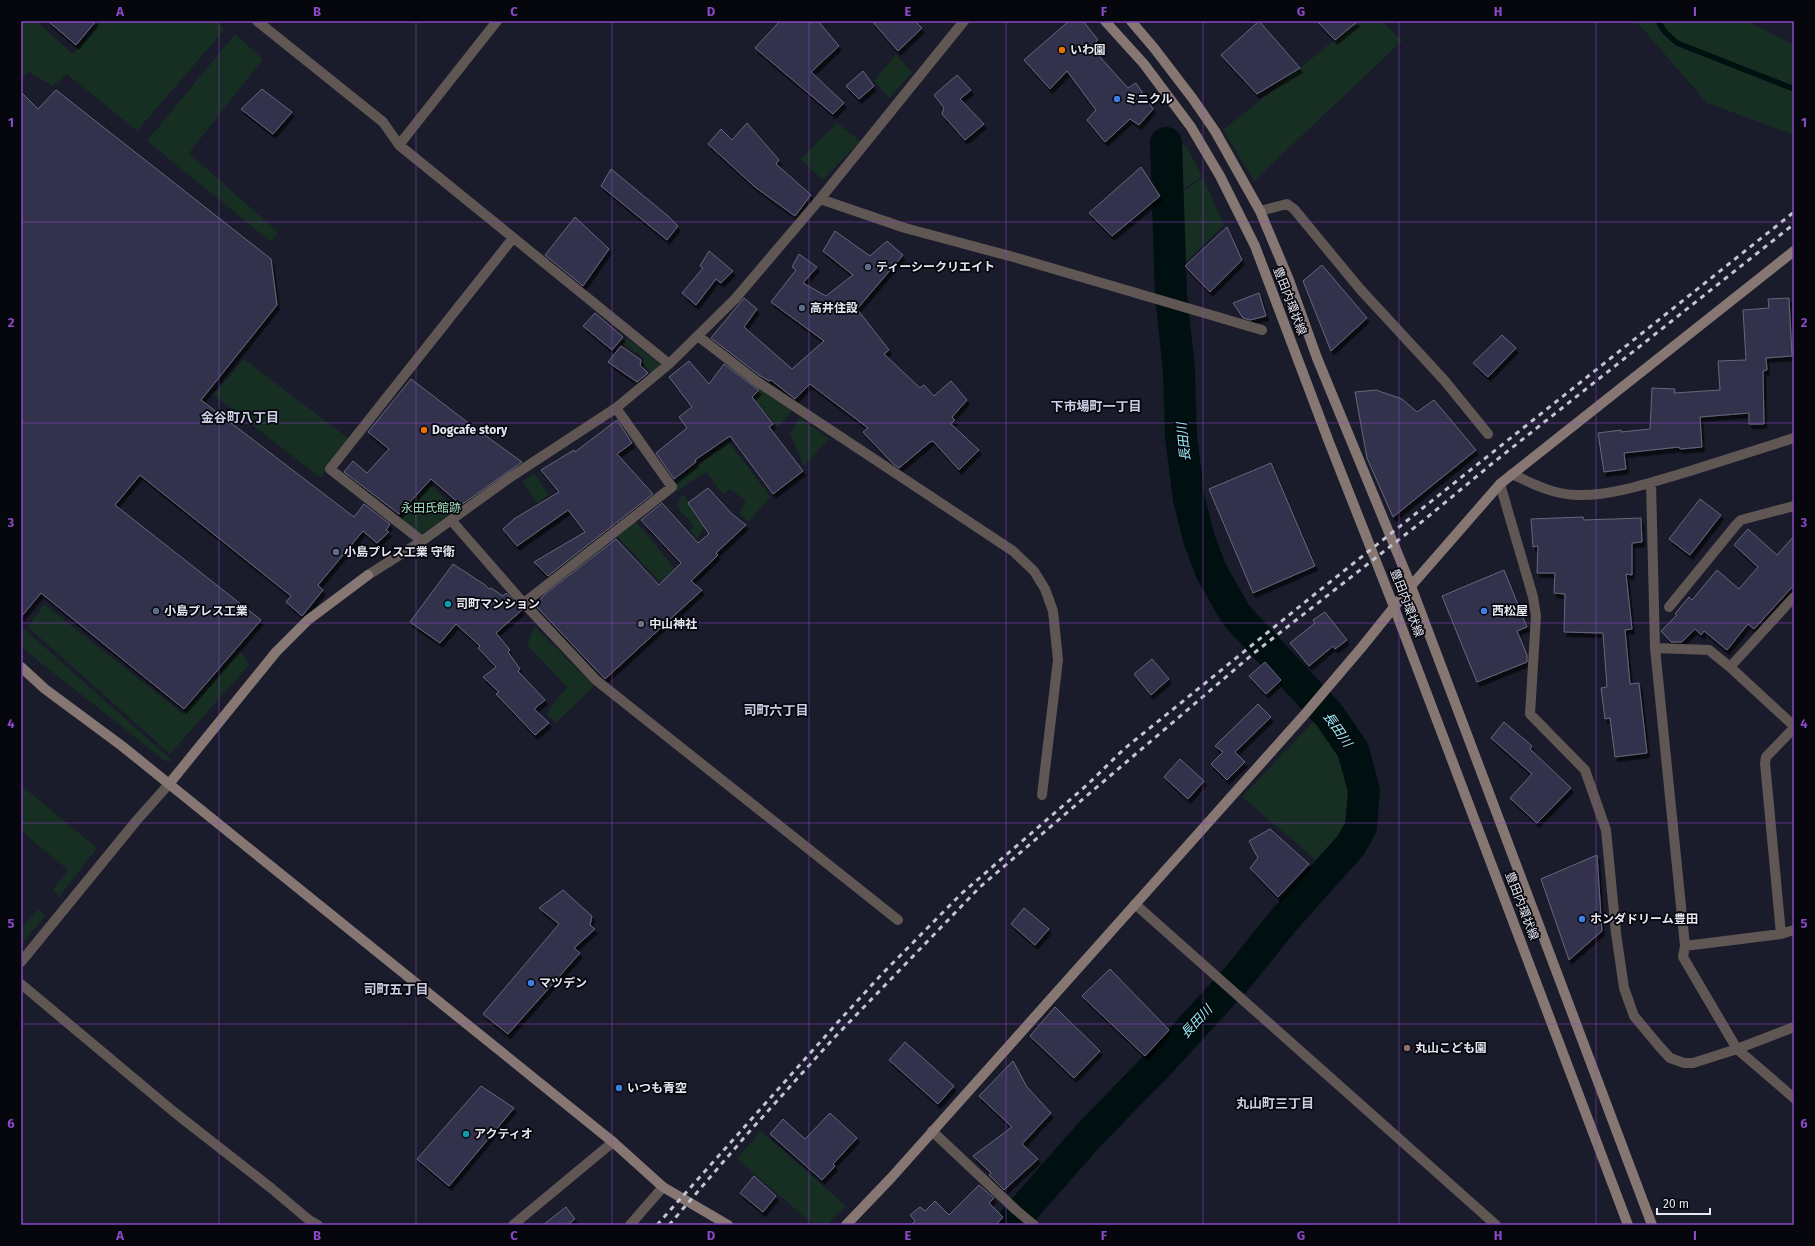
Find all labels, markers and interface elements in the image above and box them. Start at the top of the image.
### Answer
text: A [115,4,124,19]
text: B [313,4,321,19]
text: C [510,4,518,19]
text: D [707,4,716,19]
text: E [905,4,912,19]
text: F [1101,4,1108,19]
text: G [1297,4,1305,19]
text: H [1494,4,1502,19]
text: I [1693,4,1697,19]
place label: いわ園 [1070,43,1106,57]
marker: いわ園 [1057,45,1067,55]
place label: ミニクル [1125,92,1173,106]
marker: ミニクル [1112,94,1122,104]
text: 1 [8,115,14,130]
text: 1 [1801,115,1807,130]
place label: ティーシークリエイト [876,260,995,274]
marker: ティーシークリエイト [863,262,873,272]
street label: 豊田内環状線 [1271,265,1309,337]
place label: 高井住設 [810,301,858,315]
marker: 高井住設 [797,303,807,313]
text: 2 [8,315,15,330]
text: 2 [1801,315,1808,330]
district label: 下市場町一丁目 [1050,399,1142,414]
district label: 金谷町八丁目 [201,410,279,425]
water label: 長田川 [1174,420,1193,462]
place label: Dogcafe story [432,423,508,437]
marker: Dogcafe story [419,425,429,435]
park label: 永田氏館跡 [401,501,461,515]
text: 3 [7,515,15,530]
text: 3 [1800,515,1808,530]
place label: 小島プレス工業 守衛 [344,545,455,559]
marker: 小島プレス工業 守衛 [331,547,341,557]
street label: 豊田内環状線 [1388,567,1426,639]
place label: 司町マンション [456,597,540,611]
marker: 司町マンション [443,599,453,609]
place label: 小島プレス工業 [164,604,248,618]
place label: 西松屋 [1492,604,1528,618]
marker: 小島プレス工業 [151,606,161,616]
marker: 西松屋 [1479,606,1489,616]
place label: 中山神社 [649,617,697,631]
marker: 中山神社 [636,619,646,629]
district label: 司町六丁目 [743,703,809,718]
water label: 長田川 [1320,709,1356,751]
text: 4 [7,716,15,731]
text: 4 [1800,716,1808,731]
street label: 豊田内環状線 [1503,870,1541,942]
place label: ホンダドリーム豊田 [1590,912,1698,926]
marker: ホンダドリーム豊田 [1577,914,1587,924]
text: 5 [8,916,15,931]
text: 5 [1801,916,1808,931]
place label: マツデン [539,976,587,990]
marker: マツデン [526,978,536,988]
district label: 司町五丁目 [363,982,429,997]
water label: 長田川 [1178,1001,1217,1041]
place label: 丸山こども園 [1415,1041,1487,1055]
marker: 丸山こども園 [1402,1043,1412,1053]
place label: いつも青空 [627,1081,687,1095]
marker: いつも青空 [614,1083,624,1093]
district label: 丸山町三丁目 [1236,1096,1314,1111]
text: 6 [7,1116,15,1131]
text: 6 [1800,1116,1808,1131]
place label: アクティオ [474,1127,533,1141]
marker: アクティオ [461,1129,471,1139]
scale bar [1657,1190,1710,1216]
text: 20 m [1663,1197,1689,1211]
text: A [115,1228,124,1243]
text: B [313,1228,321,1243]
text: C [510,1228,518,1243]
text: D [707,1228,716,1243]
text: E [905,1228,912,1243]
text: F [1101,1228,1108,1243]
text: G [1297,1228,1305,1243]
text: H [1494,1228,1502,1243]
text: I [1693,1228,1697,1243]

